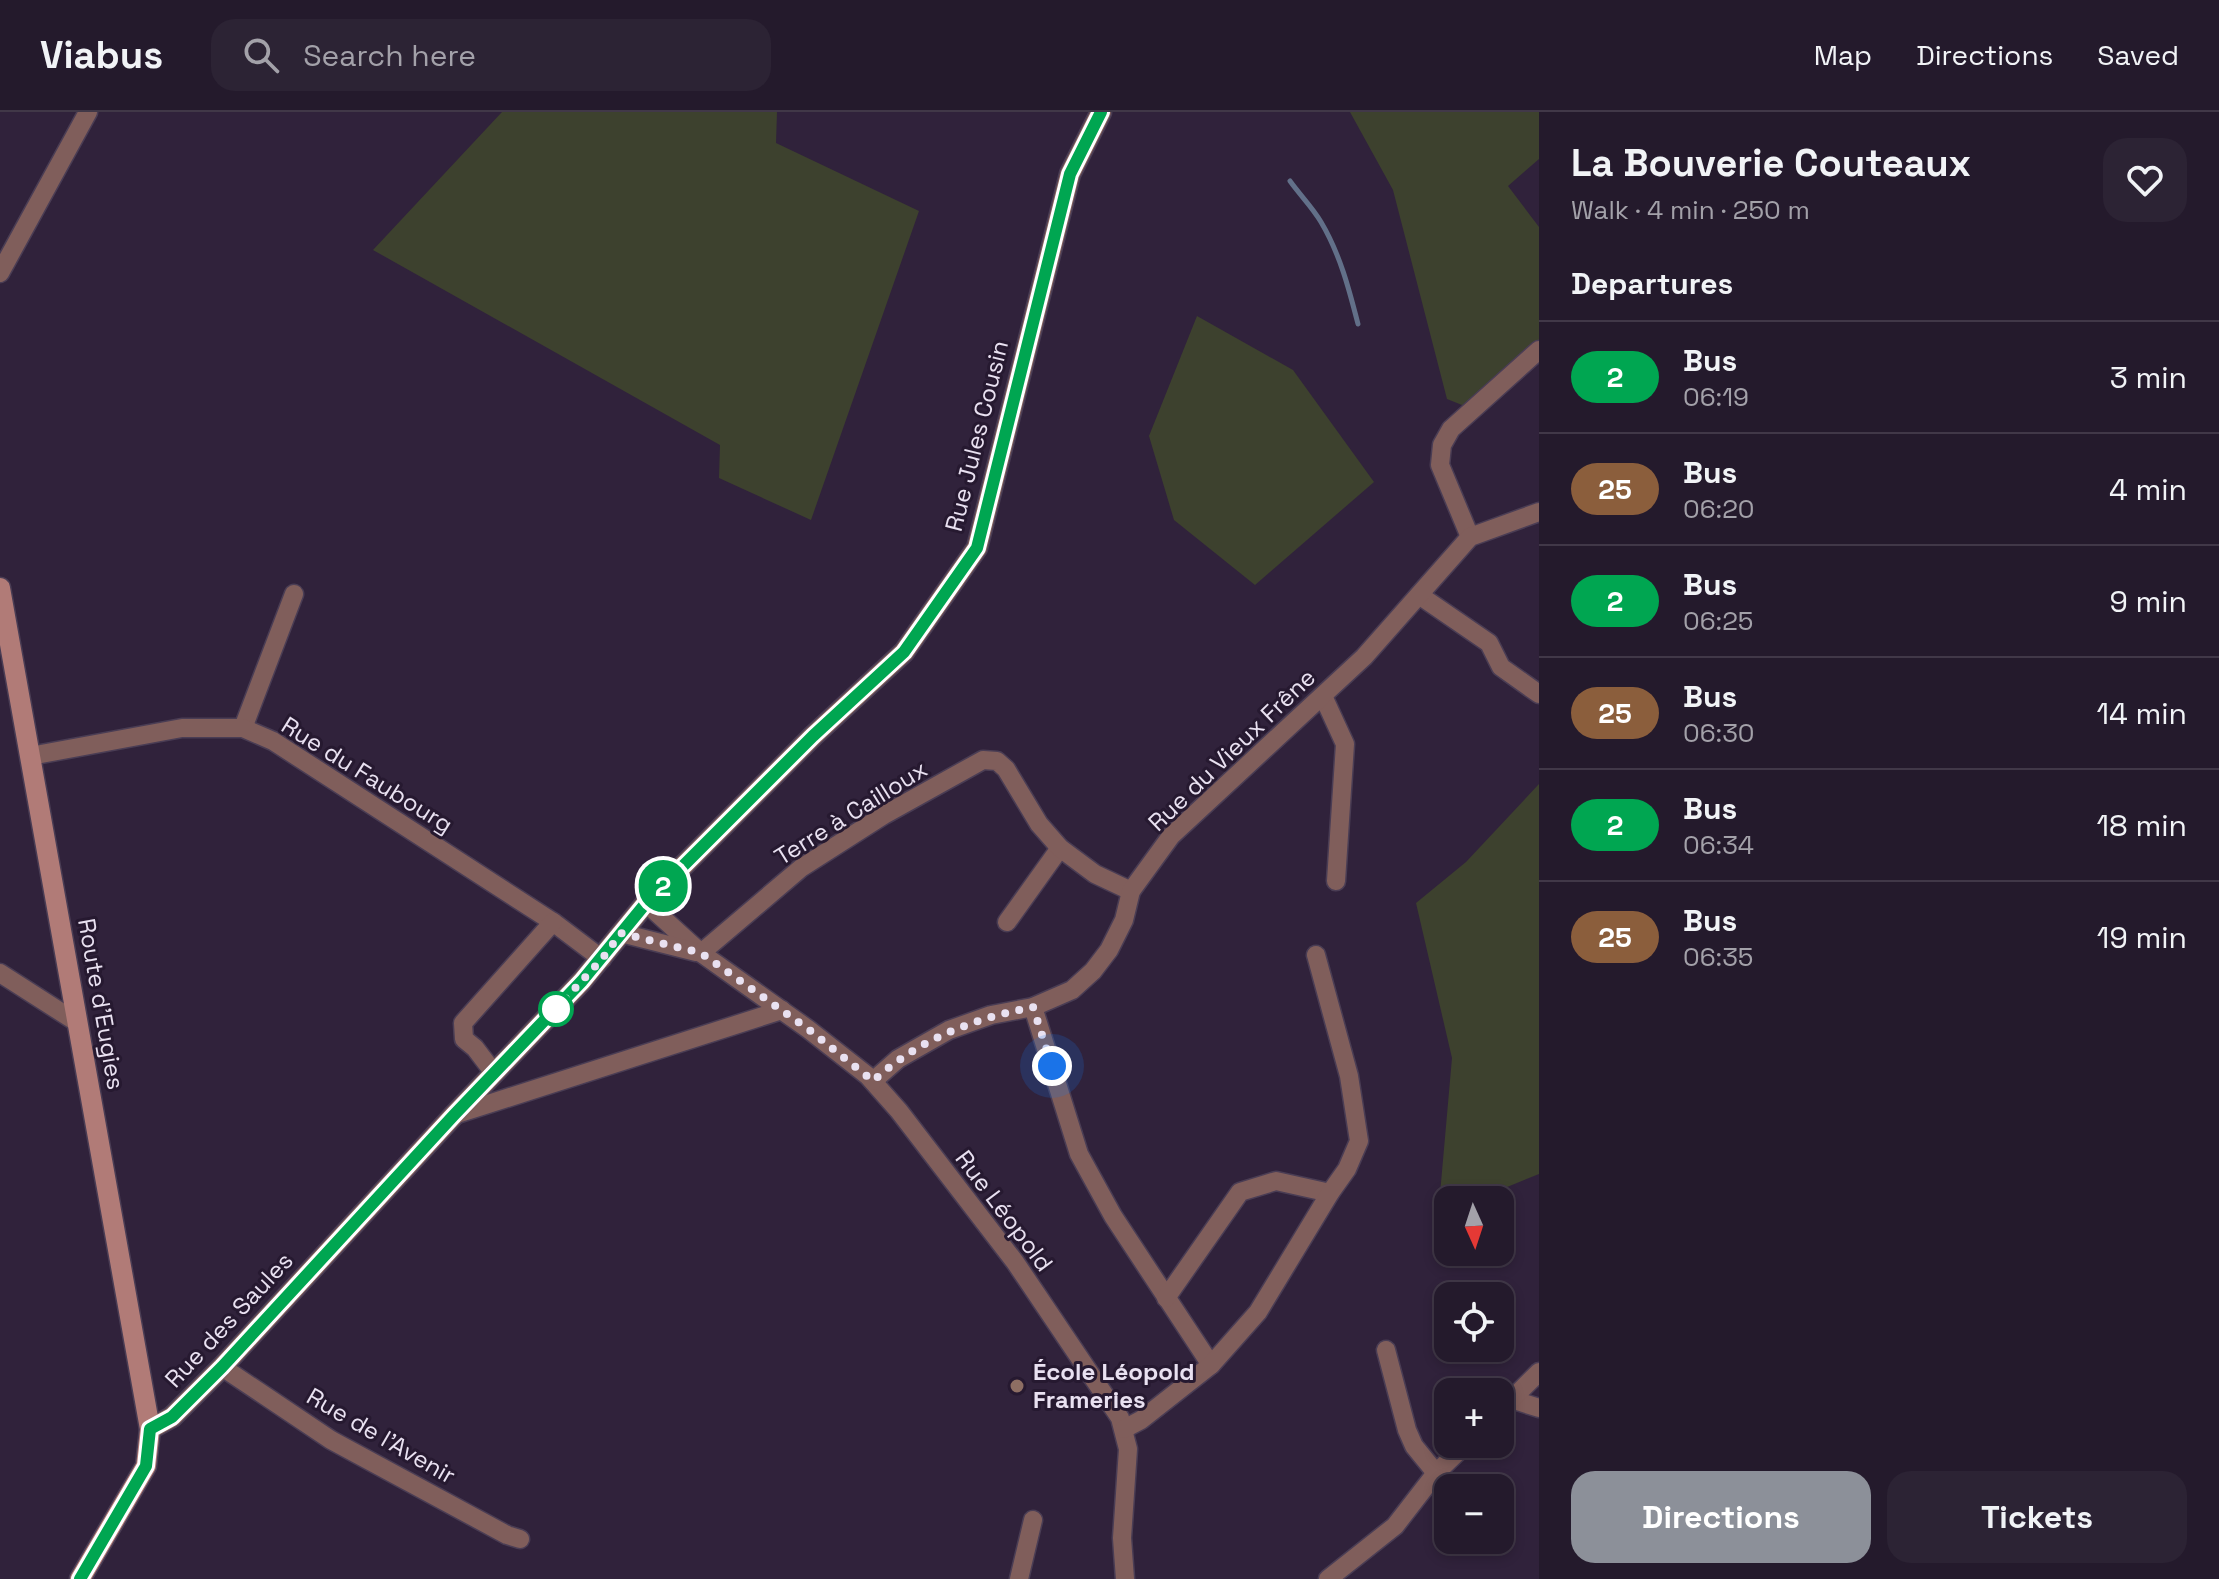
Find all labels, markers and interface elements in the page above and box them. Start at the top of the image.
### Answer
search box [211,19,771,91]
text: Viabus [40,31,163,79]
icon: search [239,33,283,77]
text: Search here [303,36,476,75]
text: Map [1814,37,1872,73]
text: Directions [1916,37,2053,73]
text: Saved [2097,37,2179,73]
button: heart [2103,138,2187,222]
text: La Bouverie Couteaux [1571,139,1971,187]
text: Walk · 4 min · 250 m [1571,193,1810,227]
text: Departures [1571,264,1733,303]
street label: Rue Jules Cousin [938,337,1015,535]
text: Bus [1683,341,1737,380]
text: 3 min [2110,358,2187,397]
text: 2 [1607,359,1623,395]
text: 06:19 [1683,380,1749,414]
text: Bus [1683,453,1737,492]
text: 4 min [2109,470,2187,509]
text: 25 [1598,471,1632,507]
text: 06:20 [1683,492,1755,526]
text: Bus [1683,565,1737,604]
text: 9 min [2109,582,2187,621]
text: 2 [1607,583,1623,619]
text: 06:25 [1683,604,1753,638]
street label: Rue du Vieux Frêne [1141,662,1322,838]
text: Bus [1683,677,1737,716]
text: 14 min [2096,694,2187,733]
text: 25 [1598,695,1632,731]
street label: Rue du Faubourg [276,709,459,840]
text: 06:30 [1683,716,1755,750]
street label: Terre à Cailloux [769,753,933,872]
text: Bus [1683,789,1737,828]
text: 18 min [2097,806,2187,845]
text: 2 [1607,807,1623,843]
text: 06:34 [1683,828,1754,862]
line badge: 2 [637,860,689,912]
text: 2 [655,868,671,904]
text: Bus [1683,901,1737,940]
street label: Route d'Eugies [71,916,132,1092]
text: 19 min [2097,918,2187,957]
text: 25 [1598,919,1632,955]
text: 06:35 [1683,940,1753,974]
unlabelled marker [539,992,573,1026]
your location [1032,1046,1072,1086]
street label: Rue Léopold [949,1144,1060,1277]
north arrow [1434,1186,1514,1266]
map controls [1434,1186,1514,1554]
street label: Rue des Saules [158,1245,299,1394]
button: locate [1434,1282,1514,1362]
place label: École Léopold Frameries [1033,1356,1195,1415]
marker: École Léopold Frameries [1008,1377,1026,1395]
button: + [1434,1378,1514,1458]
street label: Rue de l'Avenir [301,1380,461,1491]
button: Directions [1571,1471,1871,1563]
button: Tickets [1887,1471,2187,1563]
button: − [1434,1474,1514,1554]

